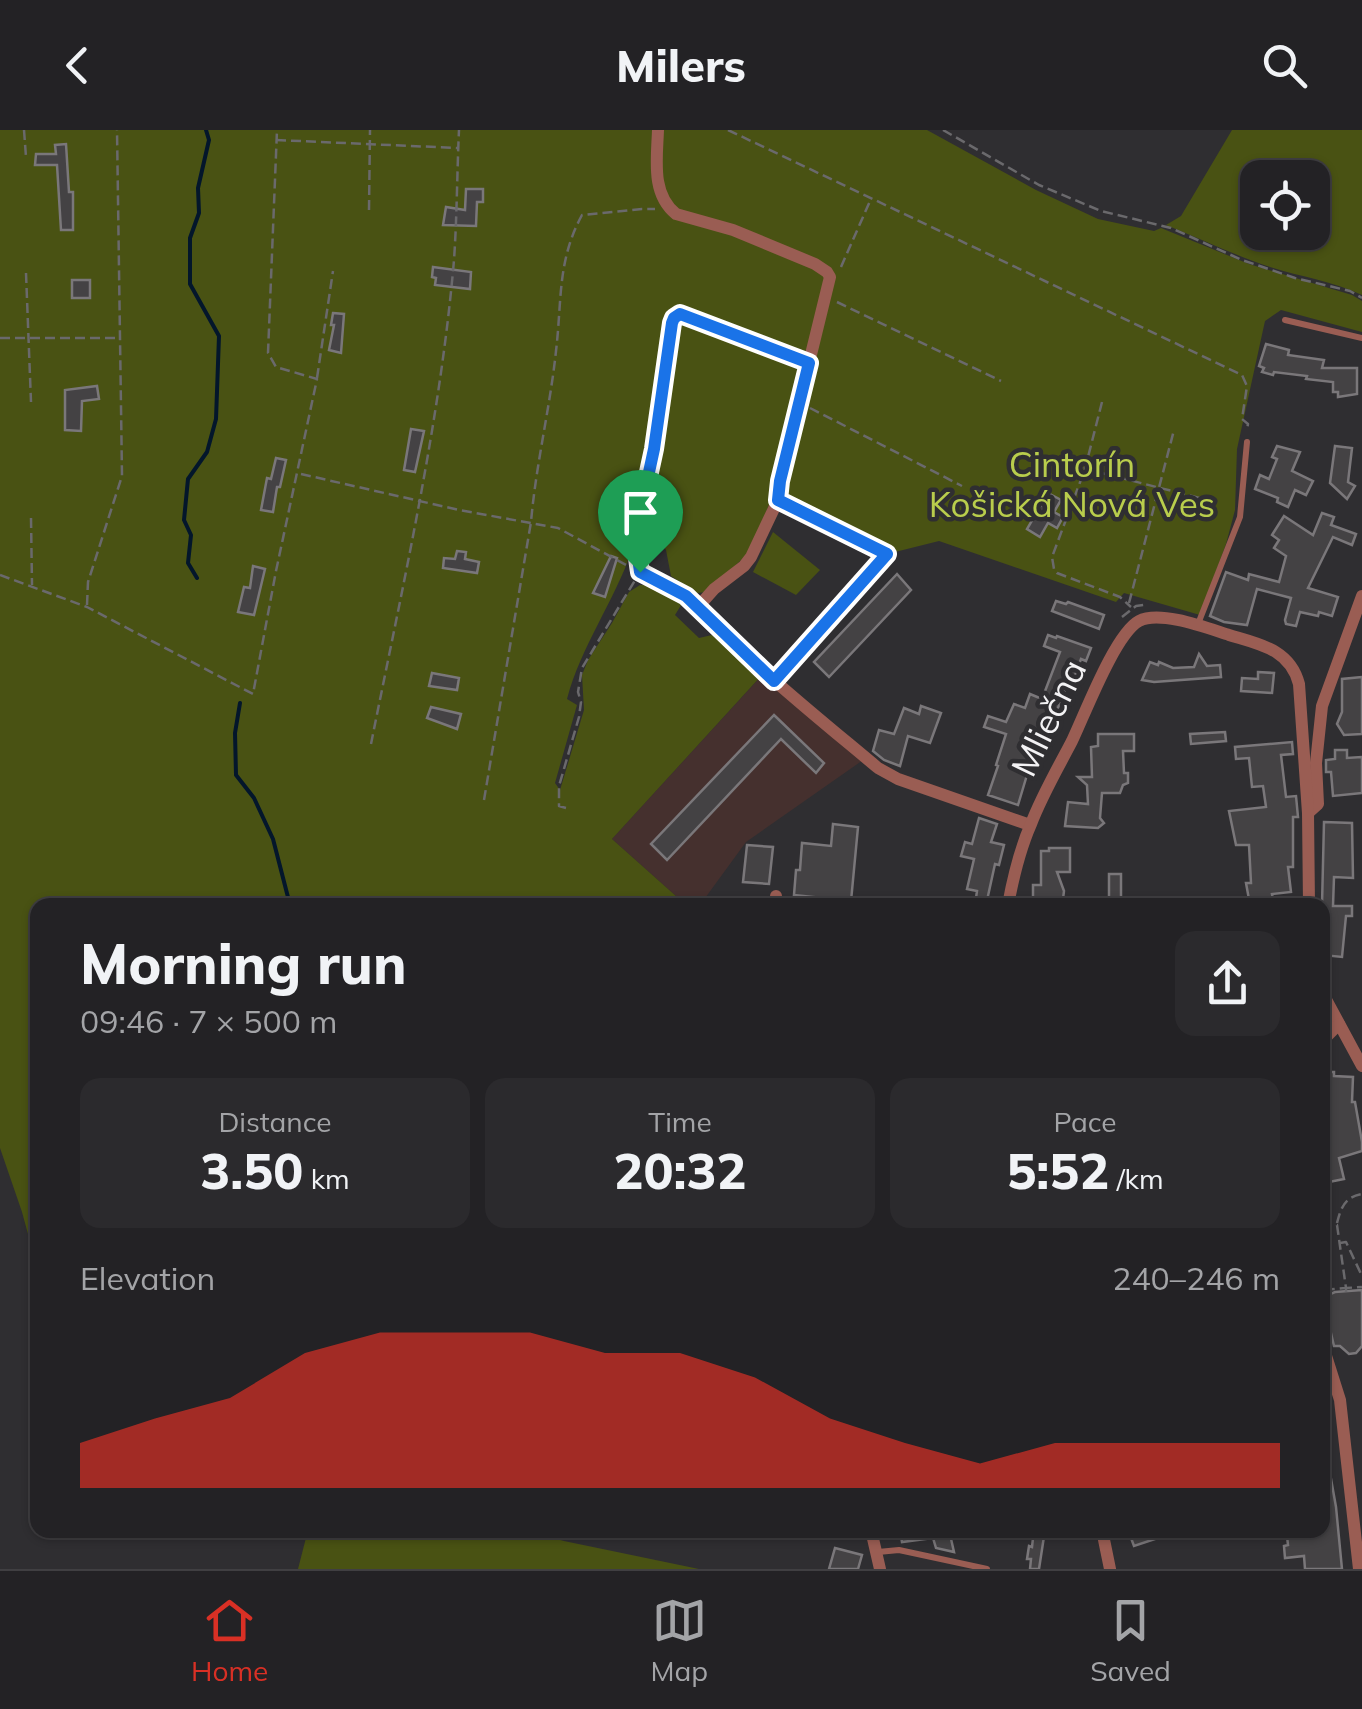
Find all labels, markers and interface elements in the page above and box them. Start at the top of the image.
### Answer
text: Milers [616,37,746,93]
icon: back [50,38,105,93]
icon: search [1257,38,1312,93]
map controls [1240,160,1330,250]
button: locate [1240,160,1330,250]
park label: Cintorín Košická Nová Ves [929,442,1215,526]
pin [598,470,683,573]
icon: arrive [613,485,668,540]
street label: Mliečna [1001,652,1095,783]
text: Morning run [80,929,407,998]
button: share [1175,931,1280,1036]
text: 09:46 · 7 × 500 m [80,1001,337,1041]
text: Distance [218,1104,332,1139]
text: Time [648,1104,712,1139]
text: Pace [1053,1104,1117,1139]
text: 3.50 [200,1139,303,1202]
text: 20:32 [614,1139,747,1202]
text: 5:52 [1006,1139,1109,1202]
text: km [303,1161,350,1196]
text: /km [1109,1161,1164,1196]
text: Elevation [80,1258,215,1298]
text: 240–246 m [1112,1258,1280,1298]
tab: Home [191,1593,268,1688]
tab: Map [650,1593,708,1688]
tab: Saved [1090,1593,1171,1688]

